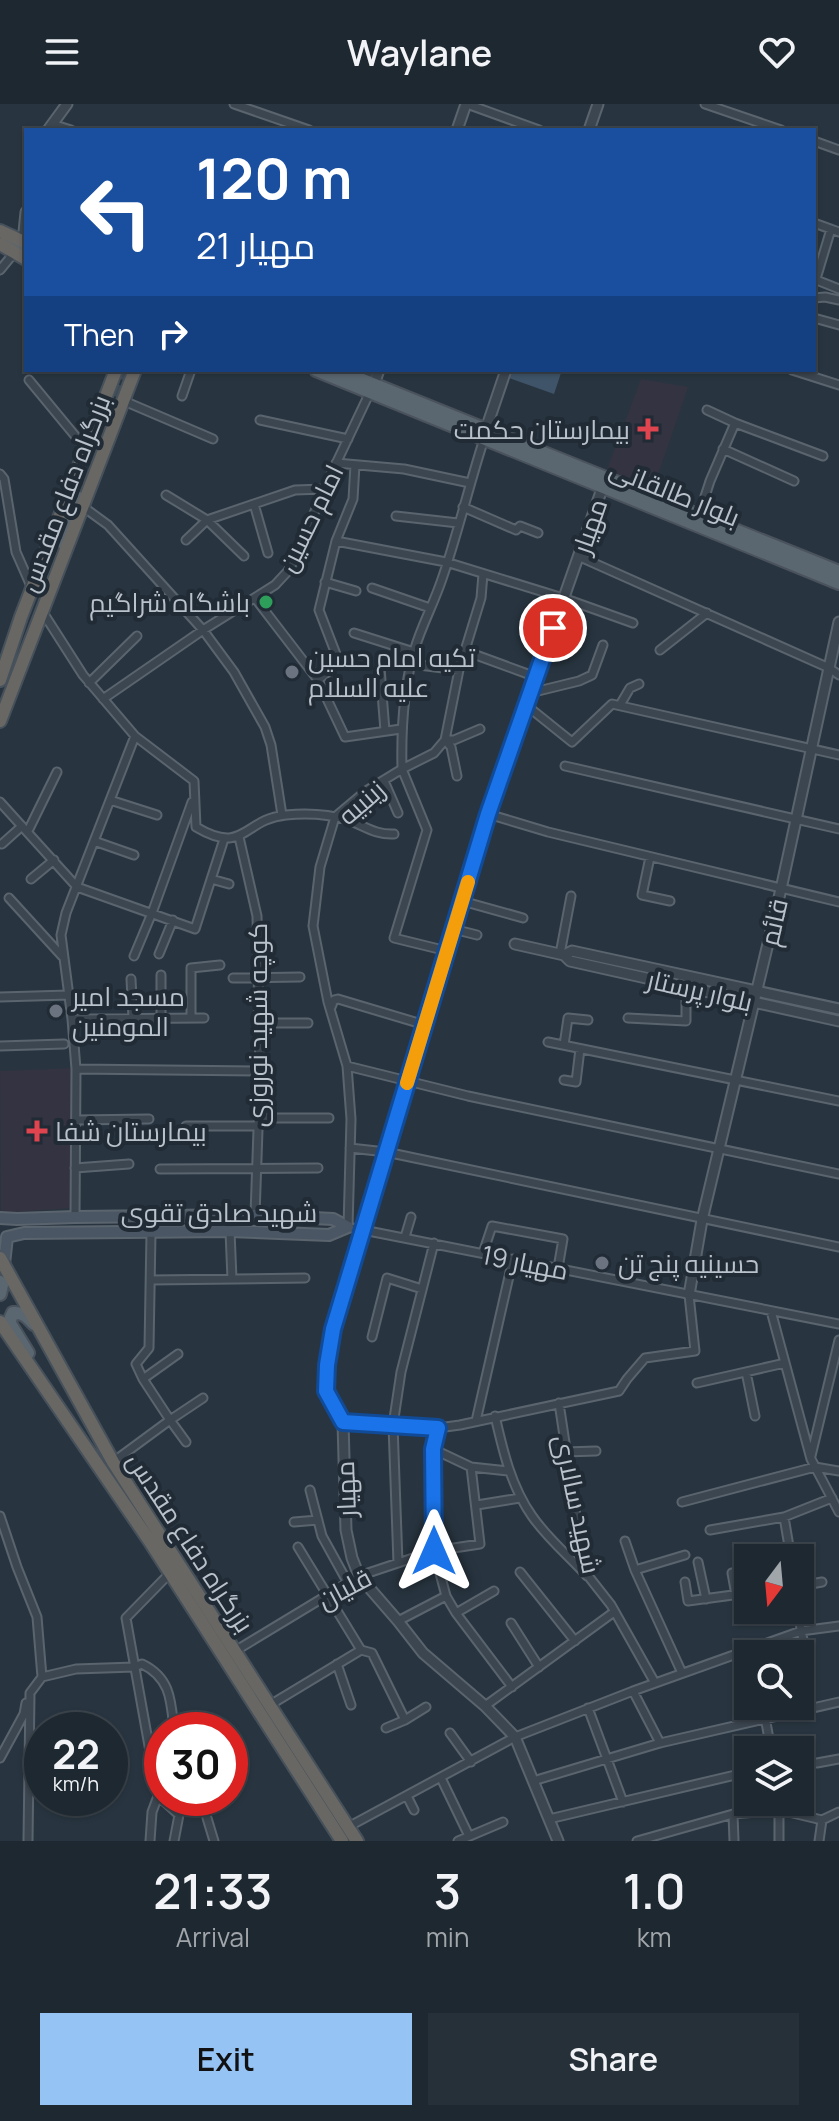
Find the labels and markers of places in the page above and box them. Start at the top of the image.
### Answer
place label: بیمارستان حکمت [454,411,630,447]
marker: بیمارستان حکمت [637,418,659,440]
place label: باشگاه شراگیم [89,584,250,621]
marker: باشگاه شراگیم [257,593,275,611]
pin [519,594,587,662]
place label: تکیه امام حسین علیه السلام [308,639,475,706]
marker: تکیه امام حسین علیه السلام [283,663,301,681]
place label: مسجد امیر المومنین [70,978,185,1044]
marker: مسجد امیر المومنین [47,1002,65,1020]
place label: بیمارستان شفا [55,1113,207,1149]
marker: بیمارستان شفا [26,1120,48,1142]
place label: حسینیه پنج تن [618,1245,759,1281]
marker: حسینیه پنج تن [593,1254,611,1272]

